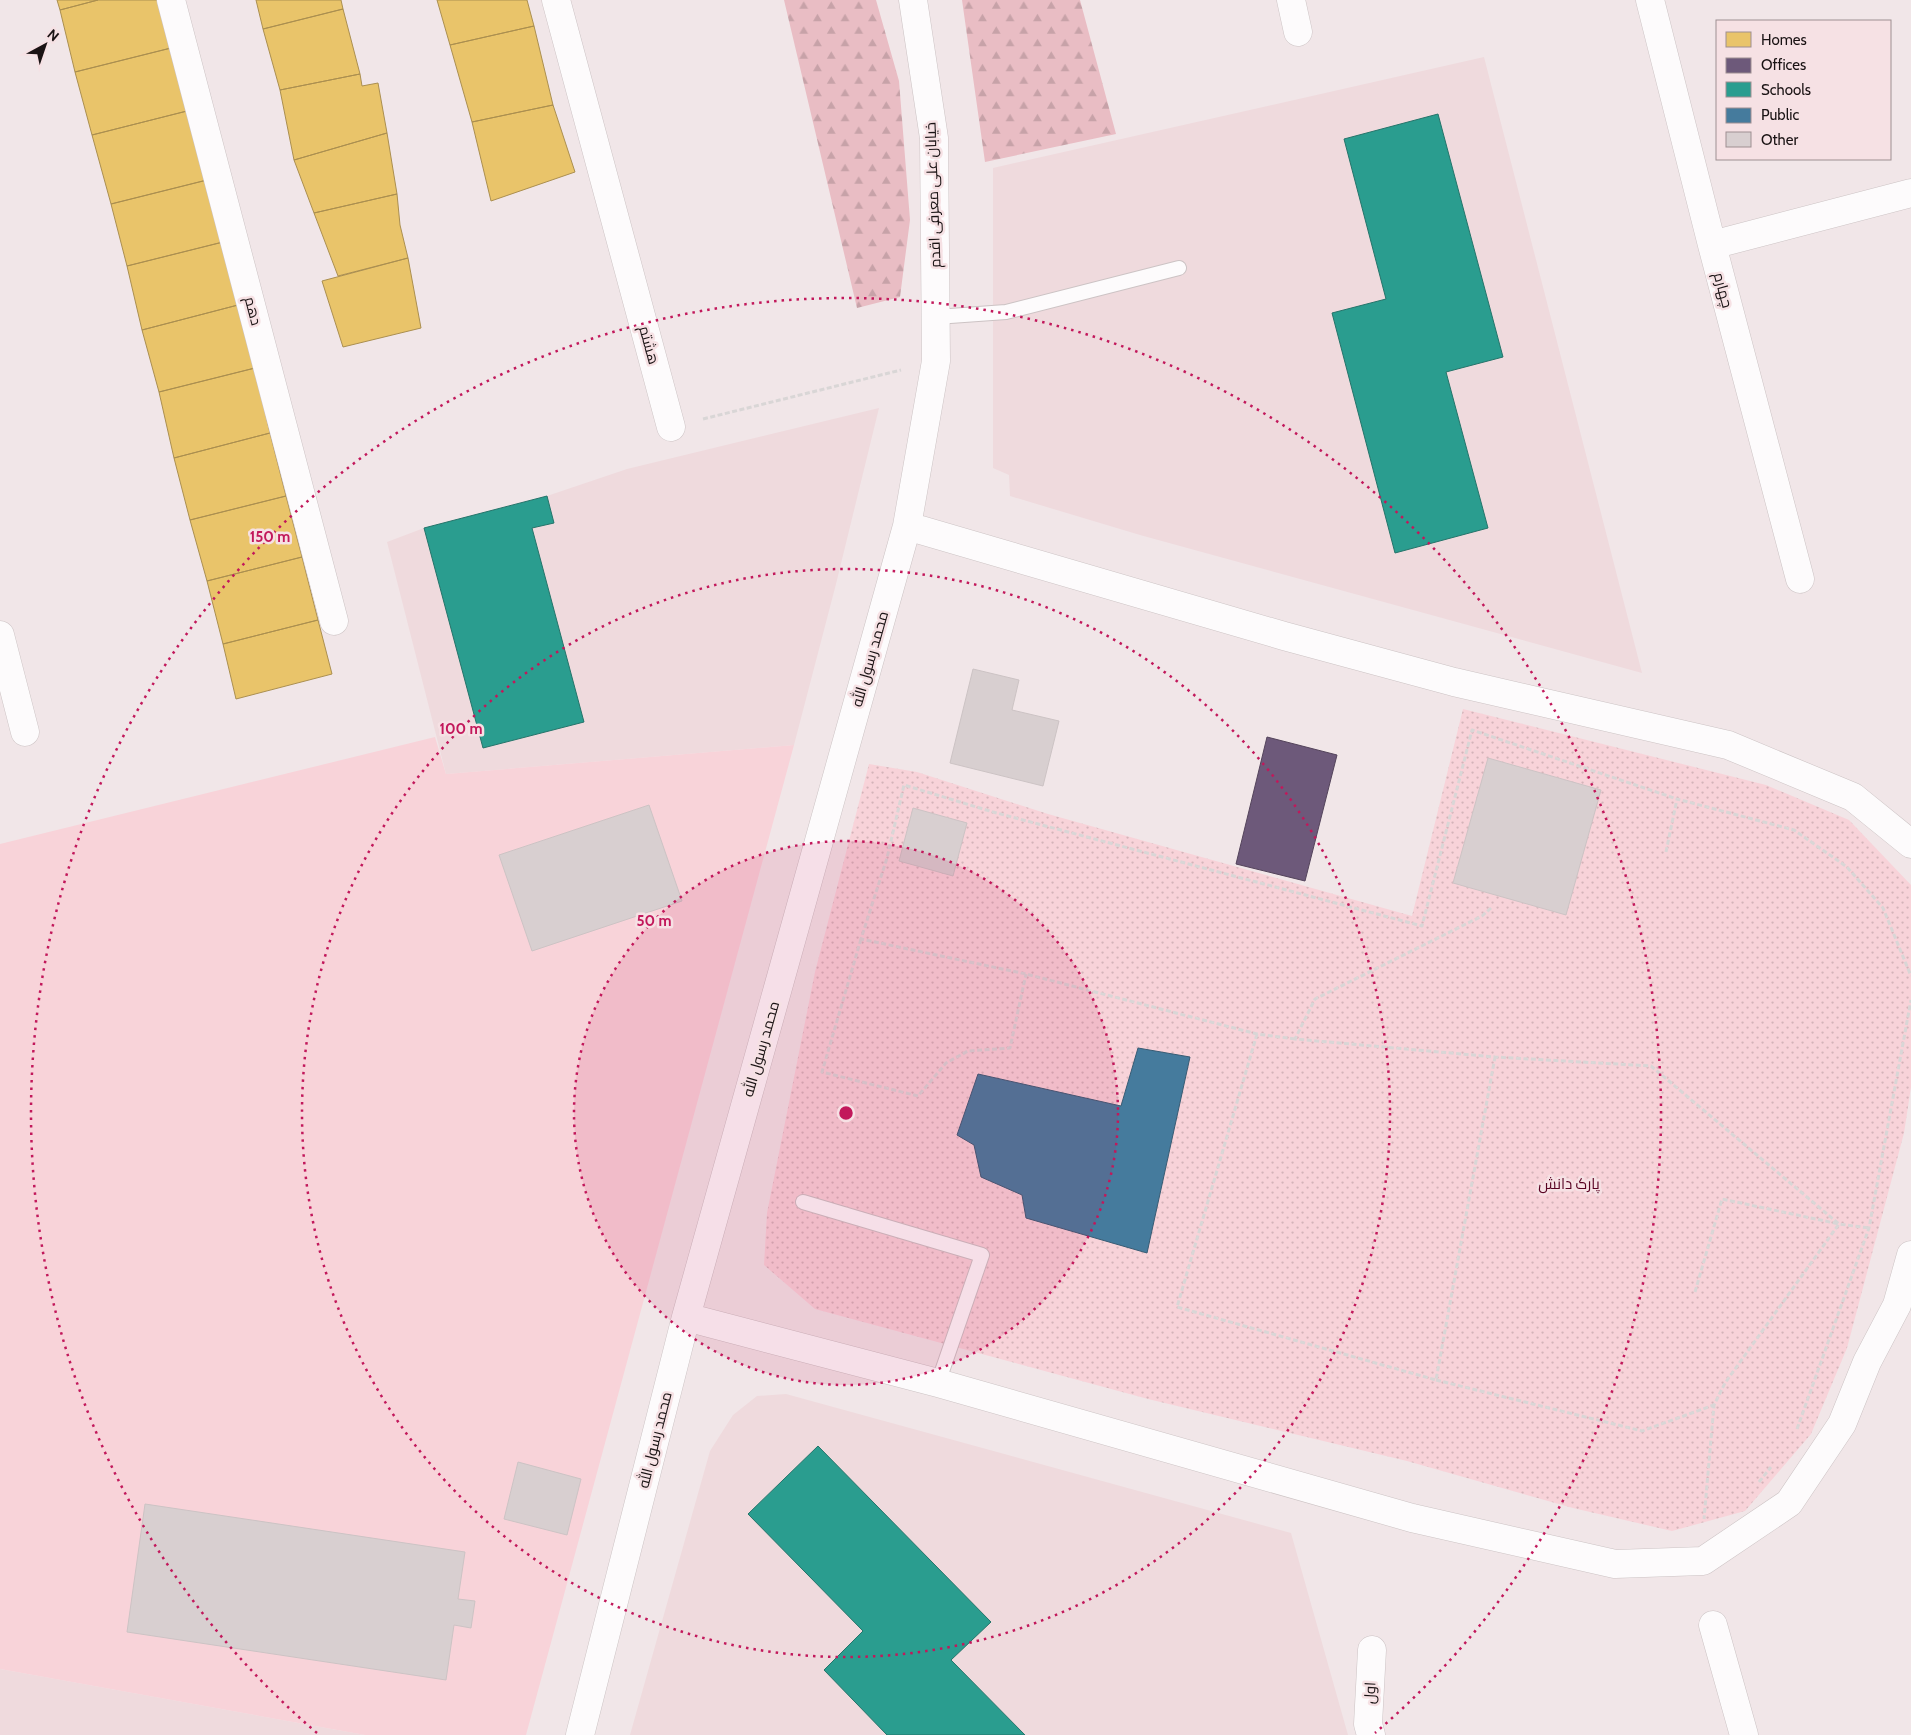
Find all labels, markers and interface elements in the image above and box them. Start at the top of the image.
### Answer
north arrow [20,20,70,70]
legend [1716,20,1891,160]
text: N [44,25,63,45]
text: Homes [1761,31,1807,49]
text: Offices [1761,56,1806,74]
text: Schools [1761,81,1811,99]
text: Public [1761,106,1799,124]
street label: خیابان علی معرفی اقدم [921,122,946,268]
text: Other [1761,131,1798,149]
street label: چهارم [1709,270,1736,310]
street label: دهم [240,295,265,328]
street label: هشتم [634,324,663,366]
text: 150 m [250,528,290,546]
street label: محمد رسول الله [847,609,892,709]
text: 100 m [439,720,483,738]
text: 50 m [636,912,672,930]
street label: محمد رسول الله [738,999,783,1099]
centre of rings [837,1104,855,1122]
park label: پارک دانش [1538,1175,1600,1194]
street label: محمد رسول الله [633,1390,676,1490]
street label: اول [1360,1681,1380,1705]

